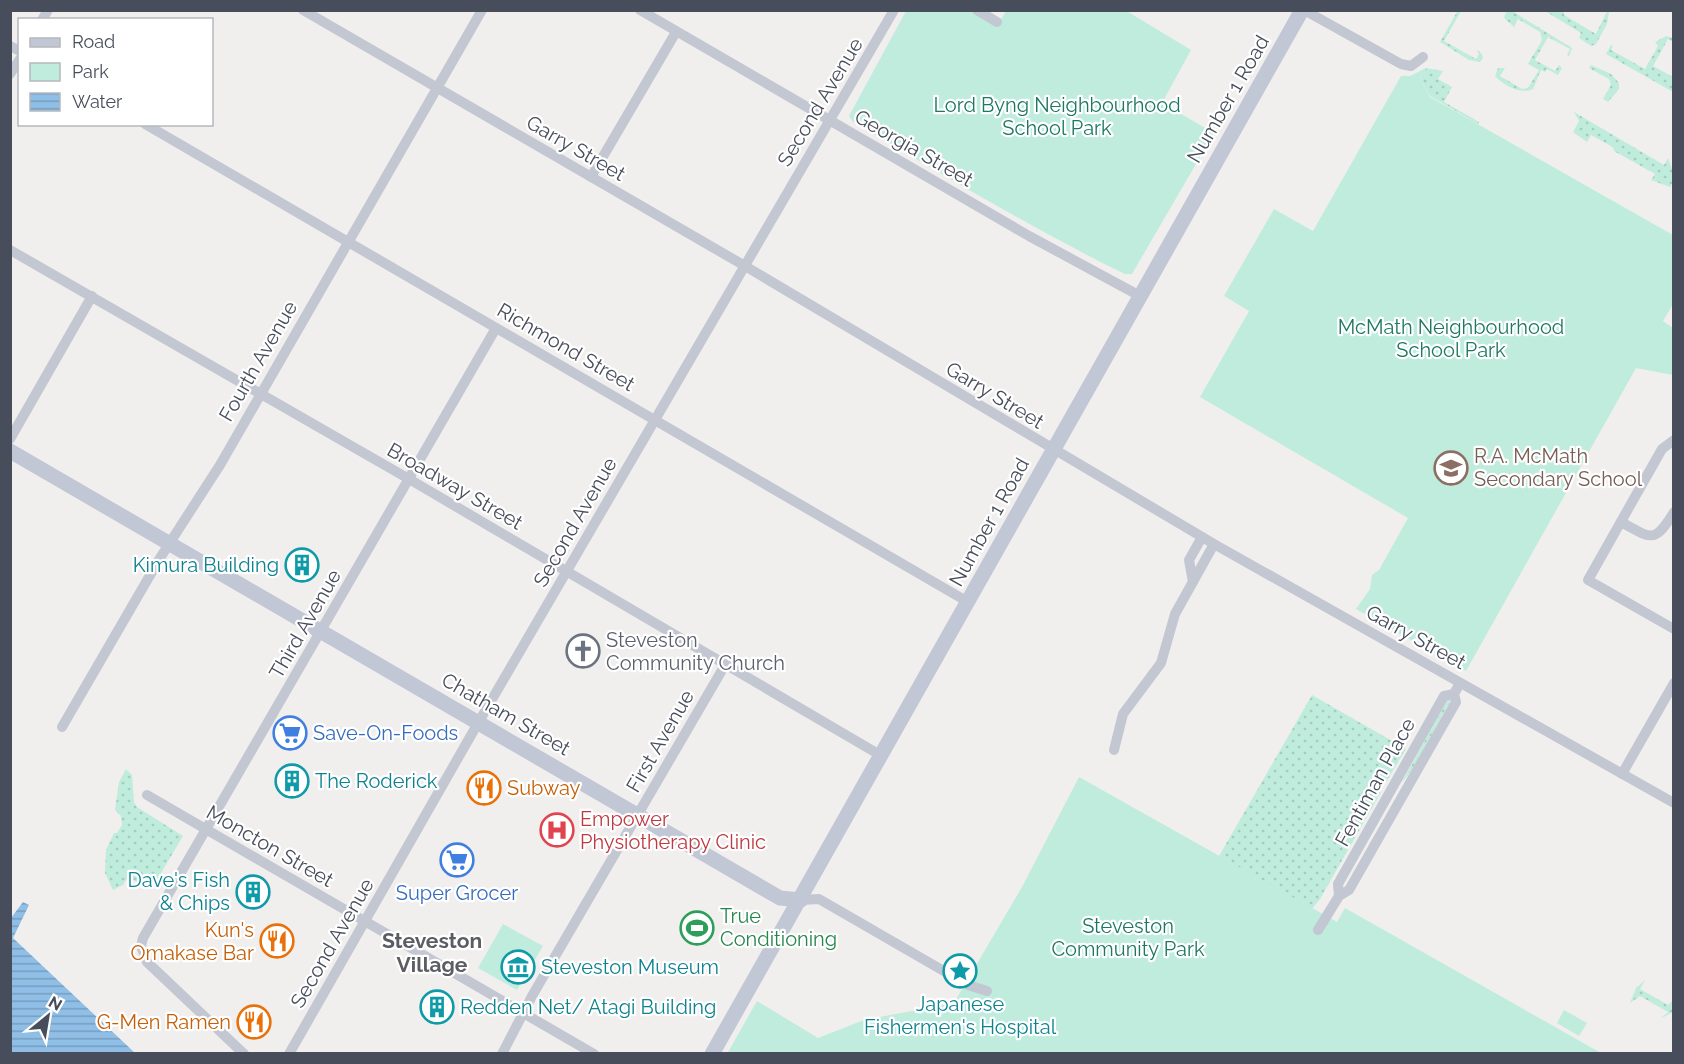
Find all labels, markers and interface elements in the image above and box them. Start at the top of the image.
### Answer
legend [18,18,213,126]
text: Road [72,31,115,52]
street label: Number 1 Road [1182,31,1274,167]
street label: Second Avenue [772,33,868,171]
text: Park [72,61,109,82]
text: Water [72,91,123,112]
park label: Lord Byng Neighbourhood School Park [933,93,1181,140]
street label: Georgia Street [850,104,978,192]
street label: Garry Street [522,110,630,186]
street label: Fourth Avenue [214,296,302,425]
street label: Richmond Street [493,298,639,396]
park label: McMath Neighbourhood School Park [1338,315,1564,362]
street label: Garry Street [942,356,1049,434]
street label: Broadway Street [383,437,527,535]
place label: R.A. McMath Secondary School [1474,444,1643,491]
school or university icon: R.A. McMath Secondary School [1433,450,1469,486]
street label: Second Avenue [528,453,622,591]
street label: Number 1 Road [944,454,1034,590]
building icon: Kimura Building [284,547,320,583]
place label: Kimura Building [133,553,279,577]
street label: Third Avenue [264,565,346,683]
street label: Garry Street [1362,600,1470,674]
place label: Steveston Community Church [606,628,785,675]
church icon: Steveston Community Church [565,633,601,669]
street label: Chatham Street [437,668,575,761]
street label: First Avenue [621,685,699,796]
street label: Fentiman Place [1330,713,1420,850]
supermarket icon: Save-On-Foods [272,715,308,751]
place label: Save-On-Foods [313,721,458,745]
building icon: The Roderick [274,763,310,799]
place label: The Roderick [315,769,438,793]
restaurant icon: Subway [466,770,502,806]
place label: Subway [507,776,581,800]
street label: Moncton Street [202,800,338,892]
place label: Empower Physiotherapy Clinic [580,807,766,854]
hospital icon: Empower Physiotherapy Clinic [539,812,575,848]
supermarket icon: Super Grocer [439,842,475,878]
place label: Dave's Fish & Chips [127,868,230,915]
building icon: Dave's Fish & Chips [235,874,271,910]
street label: Second Avenue [285,874,379,1012]
place label: Super Grocer [396,881,518,905]
place label: True Conditioning [720,904,837,951]
sports icon: True Conditioning [679,910,715,946]
park label: Steveston Community Park [1051,914,1205,961]
place label: Kun's Omakase Bar [131,918,254,965]
restaurant icon: Kun's Omakase Bar [259,923,295,959]
district label: Steveston Village [382,928,482,977]
museum icon: Steveston Museum [500,949,536,985]
place icon: Japanese Fishermen's Hospital [942,953,978,989]
place label: Steveston Museum [541,955,719,979]
north arrow [18,986,78,1046]
building icon: Redden Net/ Atagi Building [419,989,455,1025]
text: N [45,992,65,1015]
place label: Japanese Fishermen's Hospital [864,992,1057,1039]
place label: Redden Net/ Atagi Building [460,995,716,1019]
restaurant icon: G-Men Ramen [236,1004,272,1040]
place label: G-Men Ramen [97,1010,231,1034]

